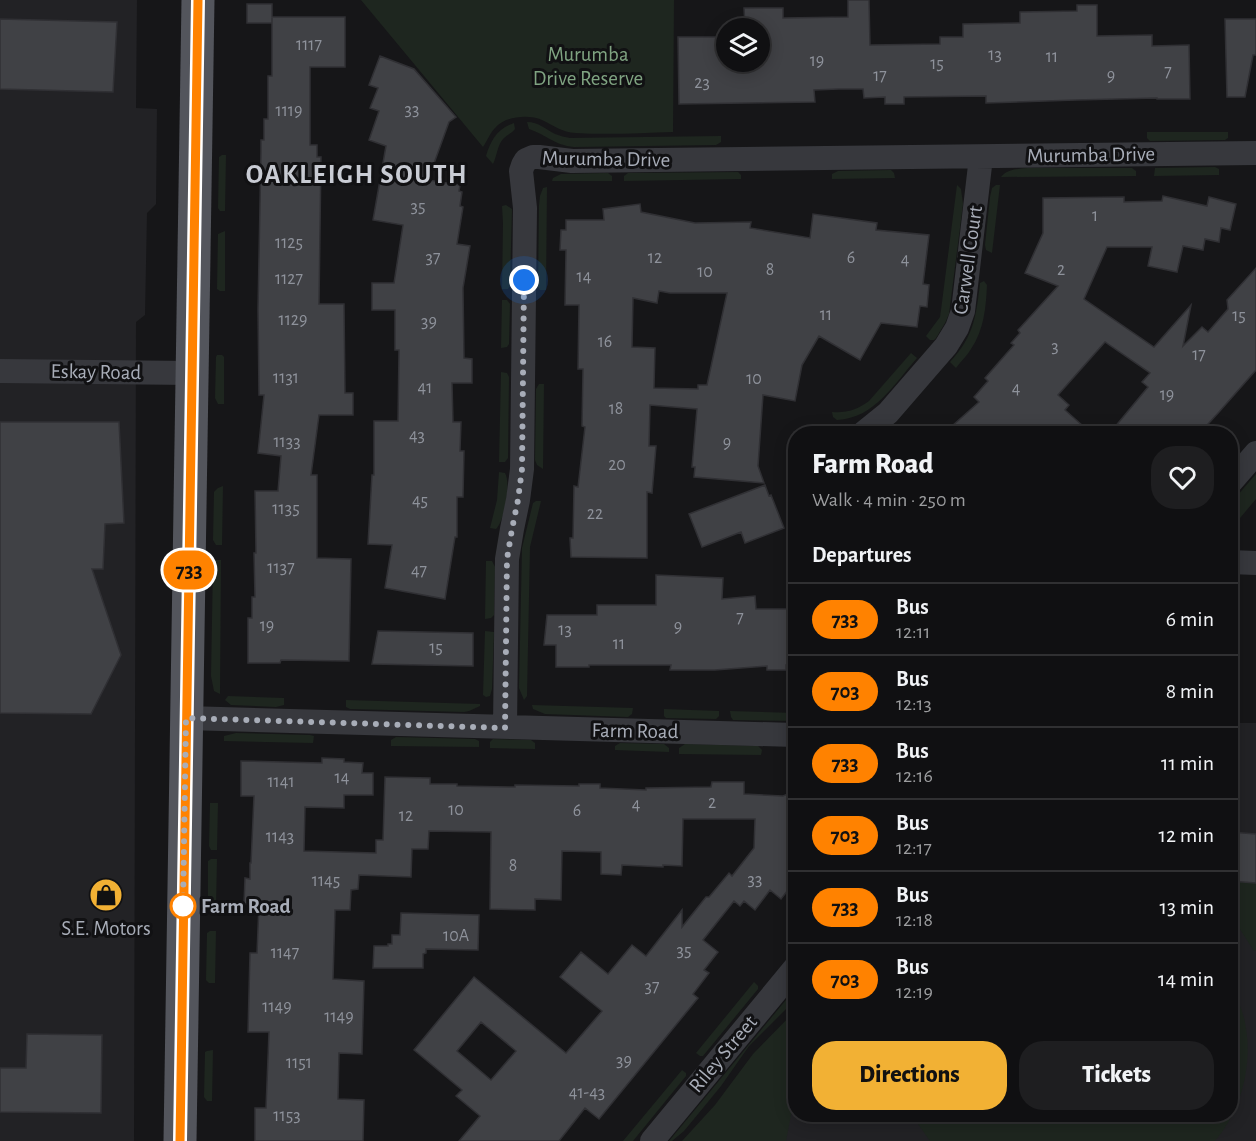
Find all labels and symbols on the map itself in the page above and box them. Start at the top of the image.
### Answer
house number: 1117 [296,36,322,54]
park label: Murumba Drive Reserve [533,44,643,89]
house number: 13 [988,46,1002,64]
house number: 11 [1046,48,1058,66]
house number: 19 [810,52,824,70]
house number: 15 [930,55,944,73]
house number: 7 [1164,63,1172,81]
house number: 17 [873,67,887,85]
house number: 9 [1107,67,1115,85]
house number: 23 [694,74,710,92]
house number: 33 [405,101,419,119]
house number: 1119 [275,102,303,120]
street label: Murumba Drive [1027,143,1155,167]
street label: Murumba Drive [542,147,670,171]
district label: OAKLEIGH SOUTH [246,161,468,188]
house number: 35 [411,198,425,216]
street label: Carwell Court [950,204,986,316]
house number: 1 [1092,207,1098,225]
house number: 1125 [275,234,303,252]
house number: 37 [426,249,440,267]
house number: 12 [648,249,662,267]
house number: 6 [847,249,855,267]
house number: 4 [901,251,910,269]
house number: 8 [766,261,774,279]
house number: 2 [1057,261,1065,279]
house number: 10 [697,263,713,281]
your location [509,265,539,295]
house number: 14 [577,268,592,286]
house number: 1127 [275,270,303,288]
house number: 11 [820,306,832,324]
house number: 15 [1232,307,1246,325]
house number: 1129 [278,311,308,329]
house number: 39 [421,313,437,331]
house number: 16 [598,333,612,351]
house number: 3 [1051,338,1059,356]
house number: 17 [1192,346,1206,364]
street label: Eskay Road [50,361,142,383]
house number: 1131 [273,369,299,387]
house number: 10 [746,370,762,388]
house number: 41 [418,379,432,397]
house number: 4 [1012,380,1021,398]
house number: 19 [1160,386,1174,404]
house number: 18 [609,400,623,418]
house number: 43 [409,427,425,445]
house number: 1133 [273,433,301,451]
house number: 9 [723,434,731,452]
house number: 20 [608,456,626,474]
house number: 45 [412,492,428,510]
house number: 1135 [272,500,300,518]
house number: 22 [587,505,603,523]
line badge: 733 [154,550,224,590]
house number: 1137 [267,559,295,577]
house number: 47 [411,562,427,580]
house number: 7 [736,609,744,627]
house number: 19 [260,617,274,635]
house number: 9 [674,618,682,636]
house number: 13 [558,621,572,639]
house number: 11 [613,635,625,653]
house number: 15 [429,639,443,657]
street label: Farm Road [591,720,679,742]
house number: 14 [335,769,350,787]
house number: 1141 [267,773,295,791]
house number: 2 [708,794,716,812]
house number: 4 [632,796,641,814]
house number: 10 [448,801,464,819]
house number: 6 [573,802,581,820]
house number: 12 [399,807,413,825]
house number: 1143 [266,828,294,846]
house number: 8 [509,857,517,875]
house number: 33 [748,871,762,889]
house number: 1145 [312,872,340,890]
shop icon: S.E. Motors [88,877,124,913]
marker: Farm Road [170,893,196,919]
place label: Farm Road [201,896,291,917]
place label: S.E. Motors [61,918,151,939]
house number: 10A [443,927,470,945]
house number: 35 [677,942,691,960]
house number: 1147 [271,944,299,962]
house number: 37 [645,978,659,996]
house number: 1149 [262,998,292,1016]
house number: 1149 [324,1008,354,1026]
street label: Riley Street [685,1011,761,1097]
house number: 39 [616,1052,632,1070]
house number: 1151 [286,1054,312,1072]
house number: 41-43 [569,1084,605,1102]
house number: 1153 [273,1107,301,1125]

